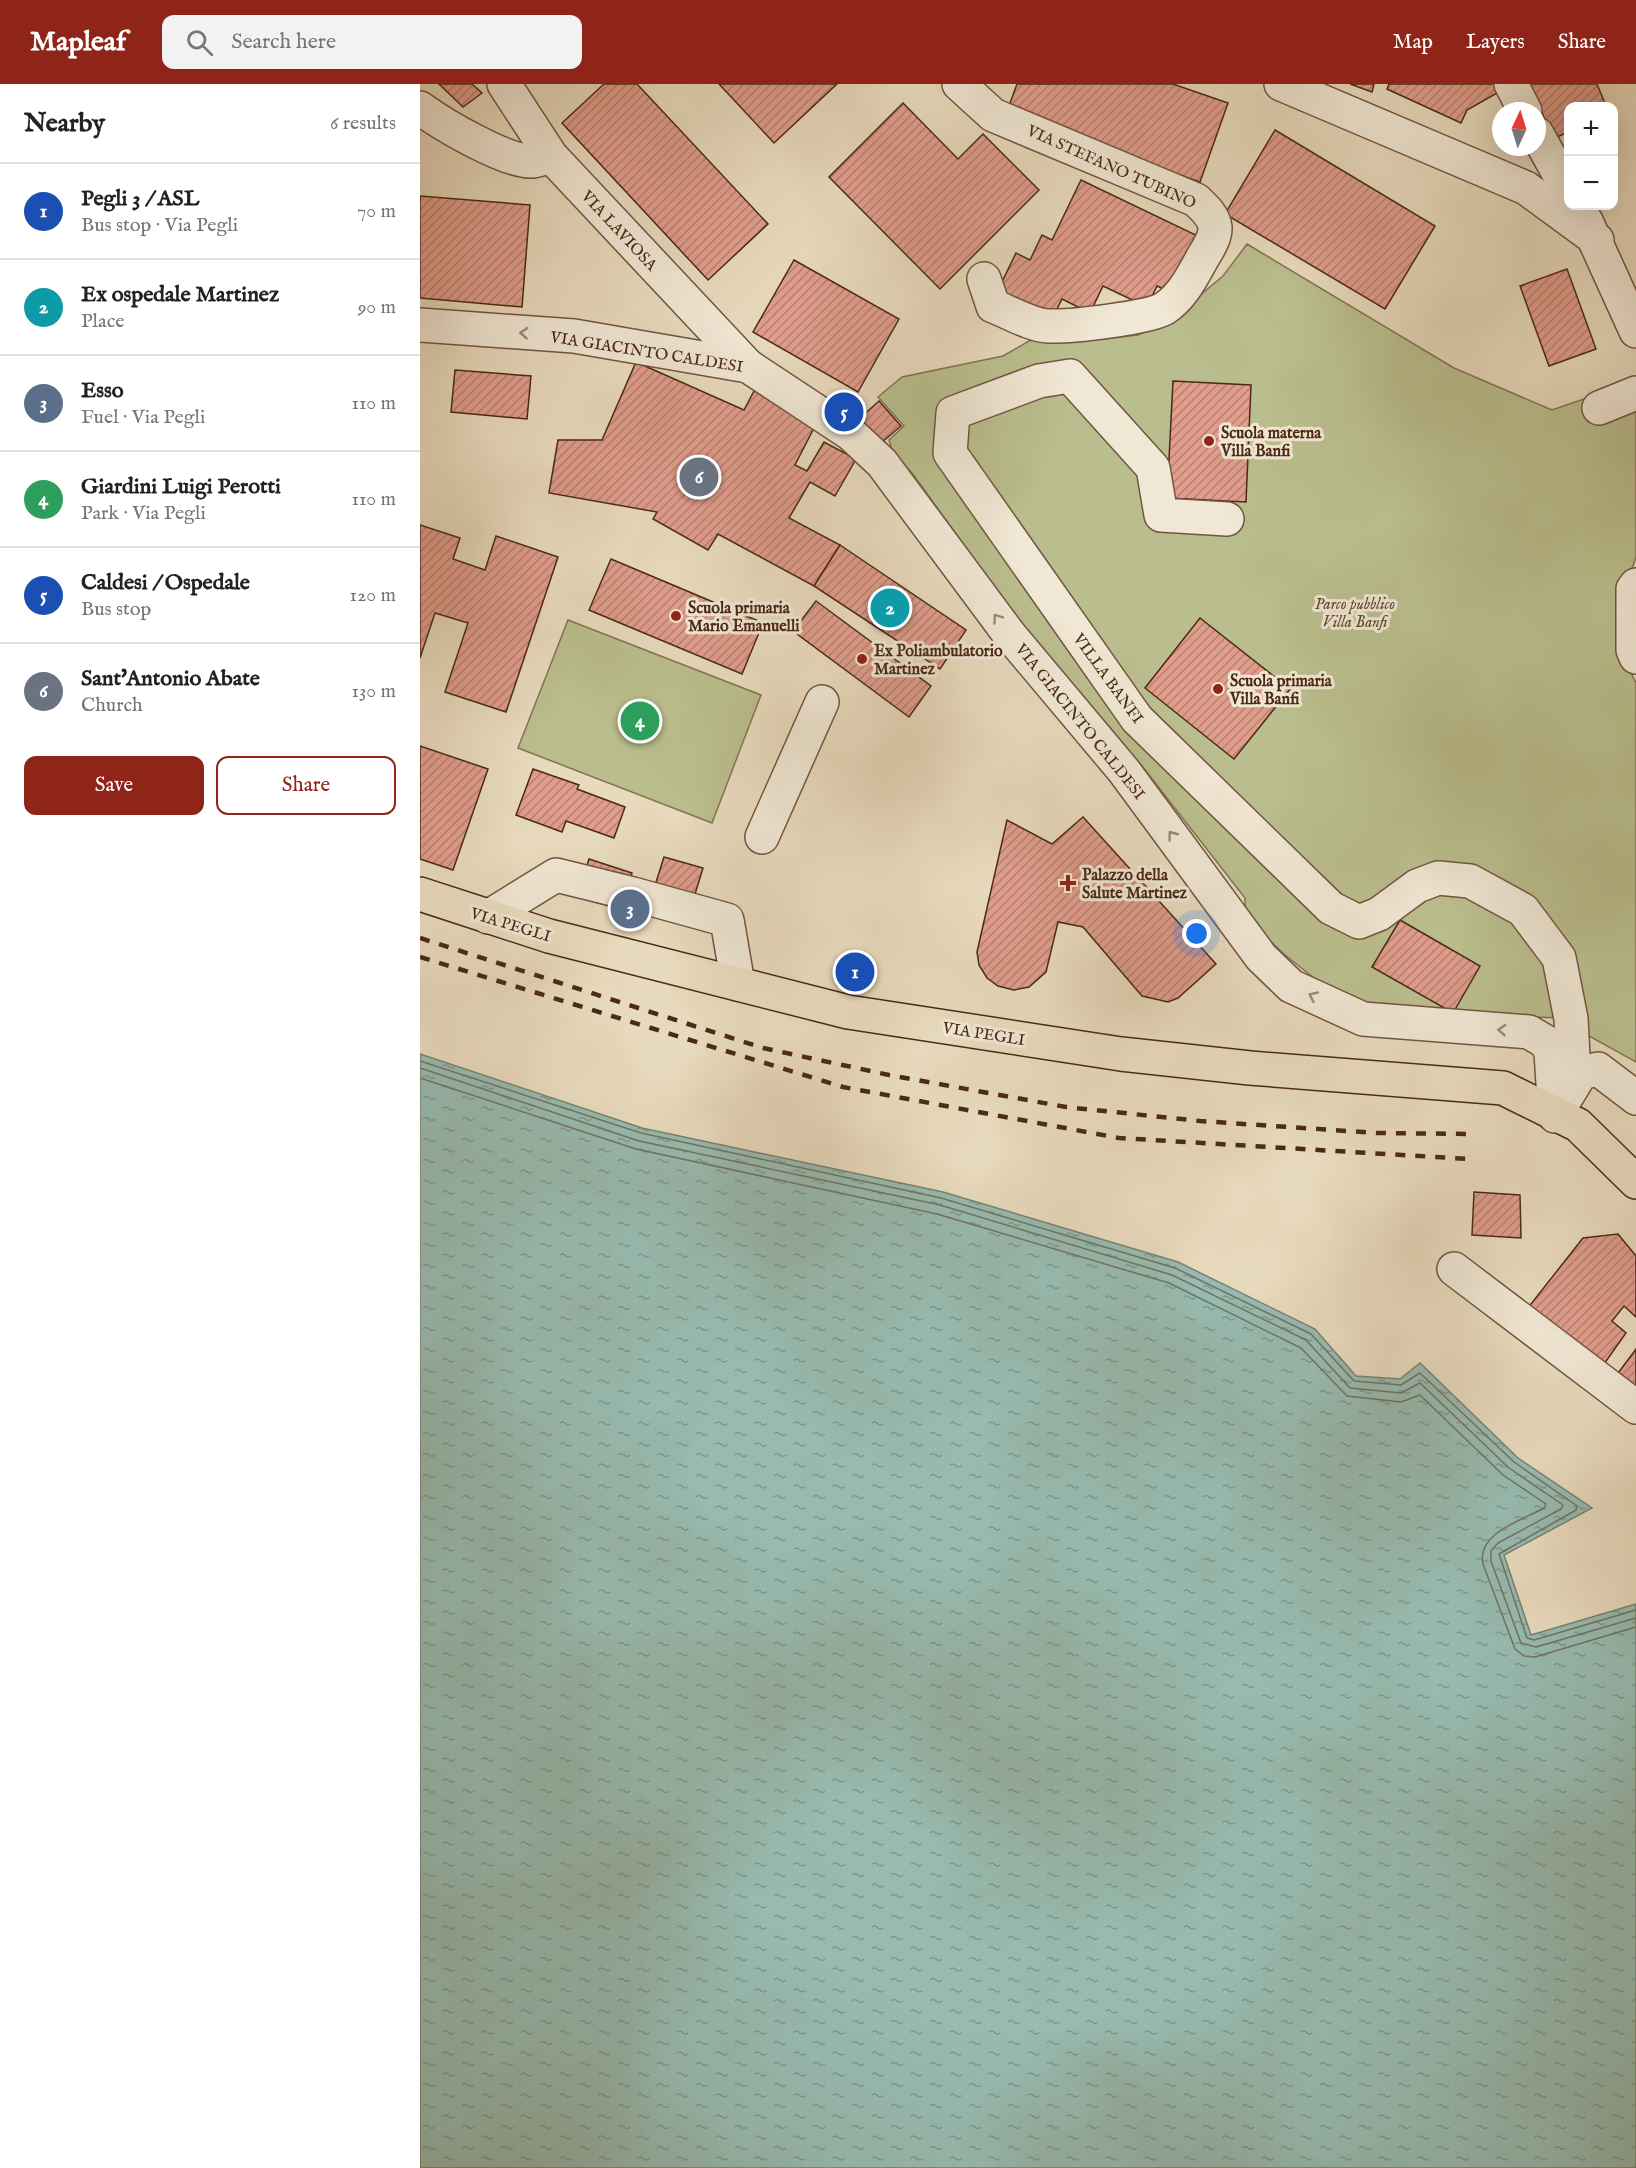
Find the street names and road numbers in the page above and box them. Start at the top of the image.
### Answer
street label: VIA STEFANO TUBINO [1023,121,1199,214]
street label: VIA LAVIOSA [576,186,662,277]
street label: VIA GIACINTO CALDESI [548,328,745,378]
street label: VILLA BANFI [1067,629,1147,728]
street label: VIA GIACINTO CALDESI [1010,639,1149,804]
street label: VIA PEGLI [467,904,553,948]
street label: VIA PEGLI [940,1018,1026,1051]

